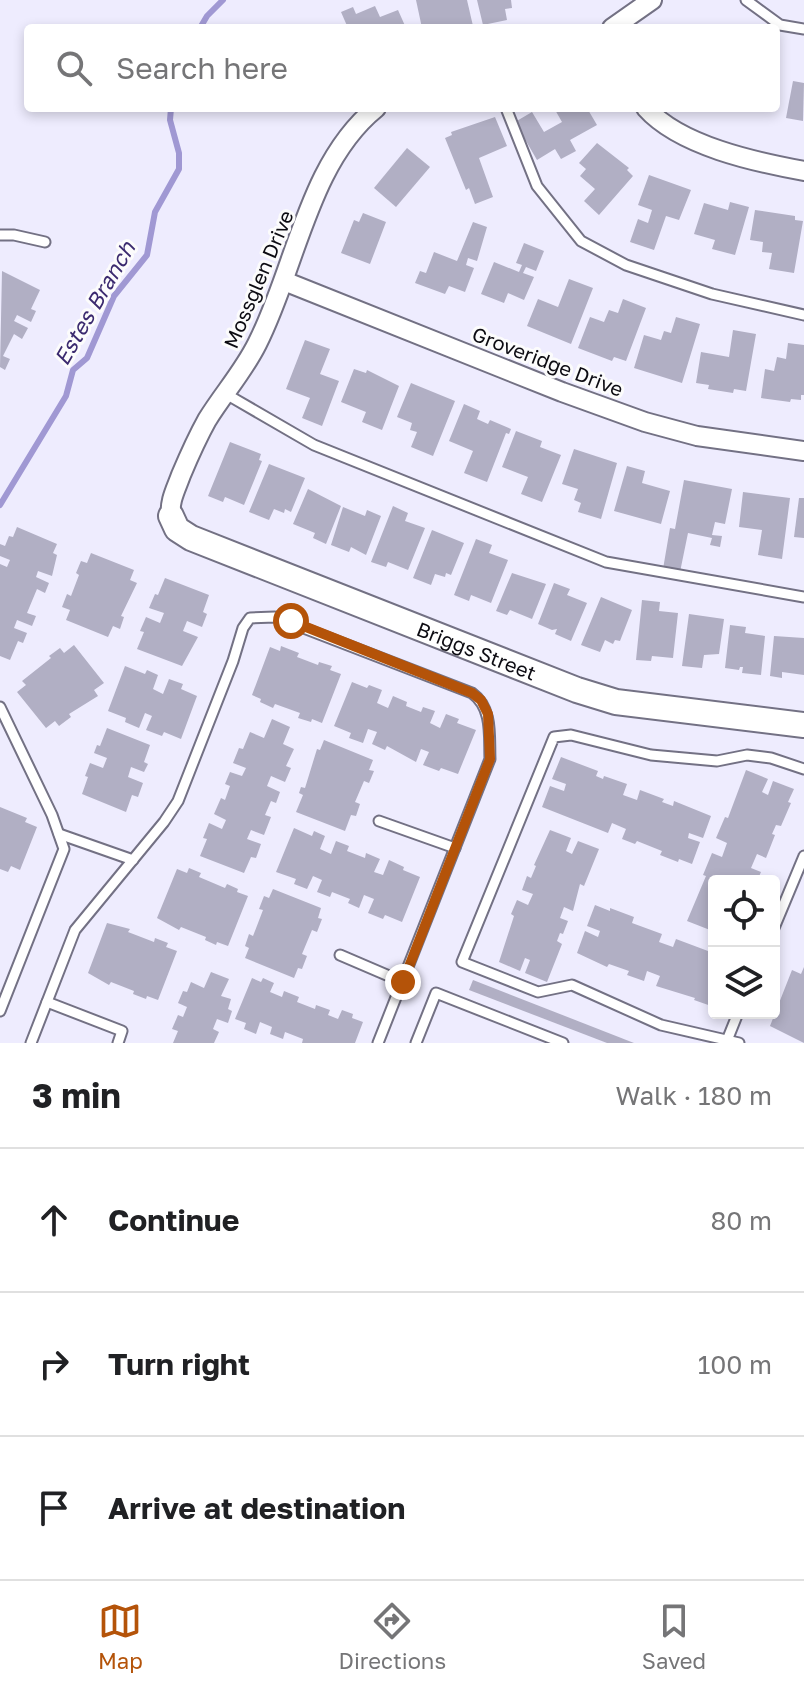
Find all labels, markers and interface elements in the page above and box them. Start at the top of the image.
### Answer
search box [24,24,780,112]
icon: search [52,46,96,90]
text: Search here [116,50,288,86]
street label: Mossglen Drive [218,206,298,352]
water label: Estes Branch [48,235,141,370]
street label: Groveridge Drive [469,321,627,401]
route start [273,603,309,639]
street label: Briggs Street [414,616,540,685]
map controls [708,875,780,1019]
button: locate [708,875,780,947]
button: layers [708,947,780,1019]
route end [385,964,421,1000]
text: 3 min [32,1075,121,1115]
text: Walk · 180 m [615,1080,772,1111]
icon: ahead [32,1198,76,1242]
text: Continue [108,1202,239,1238]
text: 80 m [711,1205,772,1236]
icon: right [32,1342,76,1386]
text: Turn right [108,1346,250,1382]
text: 100 m [698,1349,772,1380]
icon: arrive [32,1486,76,1530]
text: Arrive at destination [108,1490,405,1526]
tab: Map [98,1599,143,1674]
tab: Directions [339,1599,446,1674]
tab: Saved [642,1599,706,1674]

